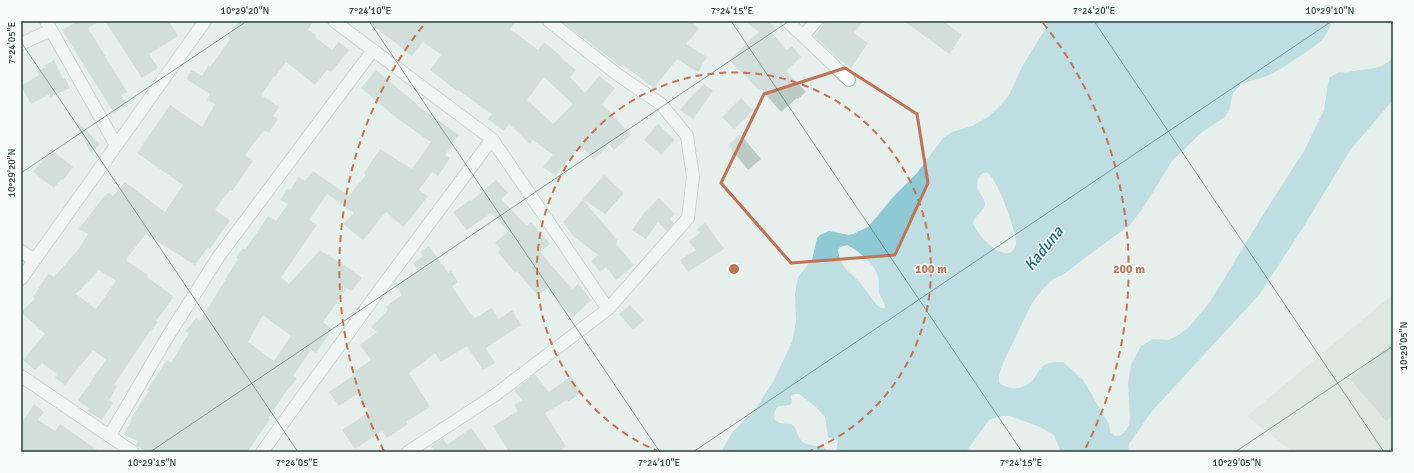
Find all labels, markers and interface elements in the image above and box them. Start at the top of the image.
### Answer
text: 10°29'20"N [221,5,269,17]
text: 7°24'10"E [349,5,391,17]
text: 7°24'15"E [711,5,753,17]
text: 7°24'20"E [1073,5,1115,17]
text: 10°29'10"N [1306,5,1354,17]
text: 7°24'05"E [6,22,18,64]
text: 10°29'20"N [6,149,18,197]
water label: Kaduna [1020,222,1068,275]
centre of rings [727,262,741,276]
text: 100 m [915,262,947,277]
text: 200 m [1113,262,1145,277]
text: 10°29'05"N [1398,322,1410,370]
text: 10°29'15"N [128,457,176,469]
text: 7°24'05"E [276,457,318,469]
text: 7°24'10"E [638,457,680,469]
text: 7°24'15"E [1000,457,1042,469]
text: 10°29'05"N [1213,457,1261,469]

